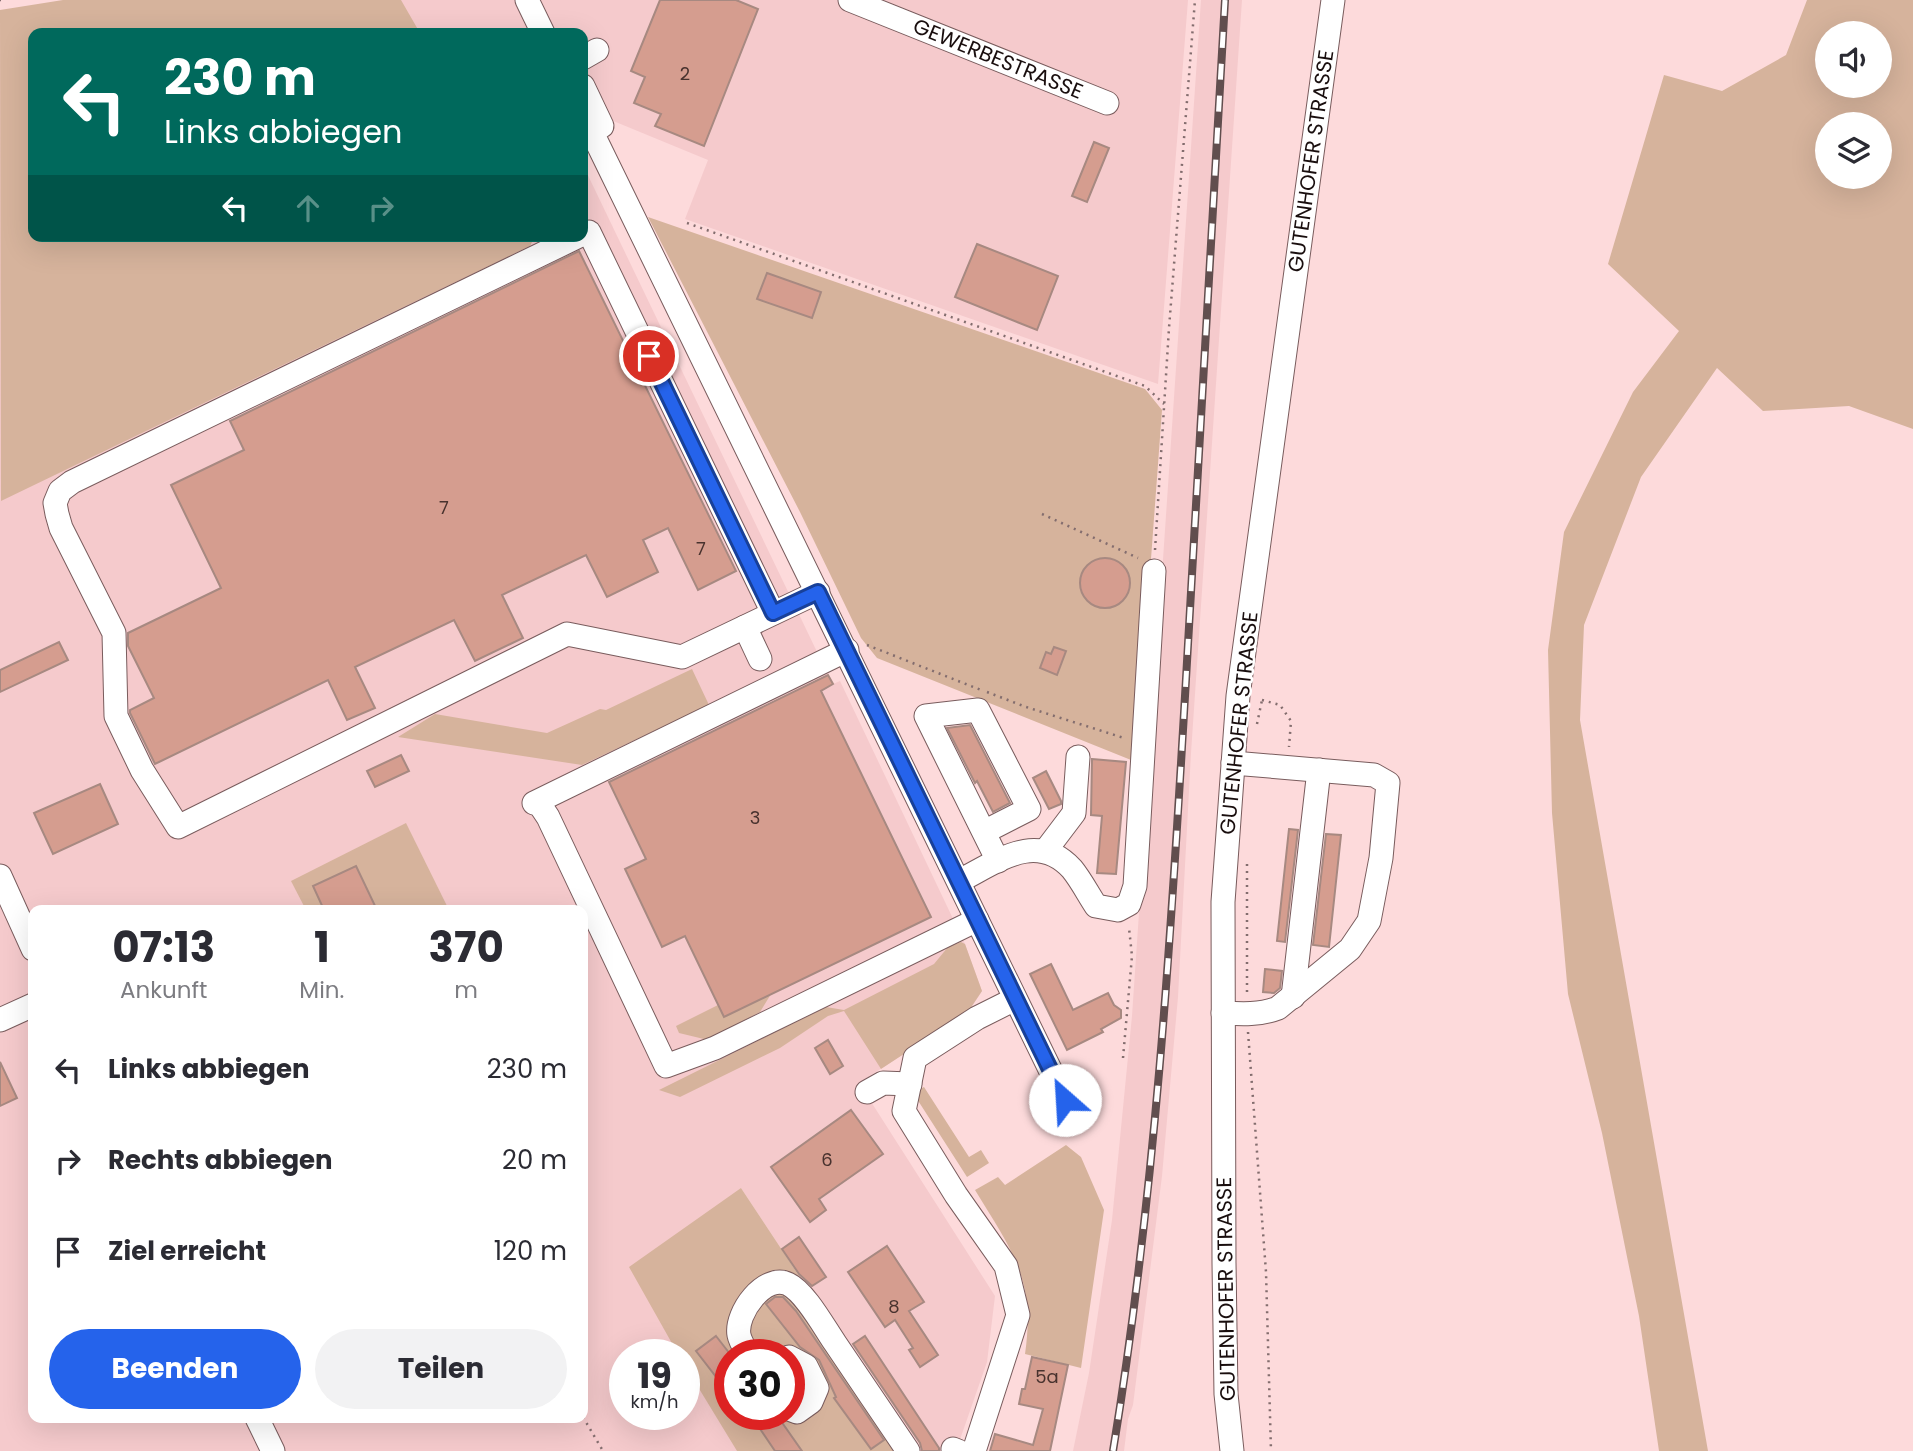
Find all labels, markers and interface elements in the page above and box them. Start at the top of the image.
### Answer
street label: GEWERBESTRASSE [909,11,1087,106]
map controls [1815,21,1892,189]
button: sound [1815,21,1892,98]
text: 230 m [164,44,316,112]
street label: GUTENHOFER STRASSE [1281,48,1340,274]
icon: left [49,56,140,147]
house number: 2 [680,61,690,86]
text: Links abbiegen [164,109,402,154]
button: layers [1815,112,1892,189]
icon: left [216,189,254,227]
icon: ahead [289,189,327,227]
icon: right [362,189,400,227]
pin [619,326,679,386]
icon: arrive [630,337,668,375]
house number: 7 [439,495,449,520]
house number: 7 [696,536,706,561]
street label: GUTENHOFER STRASSE [1212,610,1265,836]
house number: 3 [750,805,760,830]
text: 07:13 [112,918,215,977]
text: 1 [314,918,330,977]
text: 370 [429,918,504,977]
text: Ankunft [120,974,207,1006]
text: Min. [299,974,344,1006]
text: m [454,974,478,1006]
icon: left [49,1051,87,1089]
text: Links abbiegen [108,1051,310,1087]
text: 230 m [487,1051,567,1087]
position arrow [1028,1063,1102,1137]
icon: right [49,1142,87,1180]
text: Rechts abbiegen [108,1142,333,1178]
text: 20 m [502,1142,567,1178]
house number: 6 [821,1147,833,1172]
street label: GUTENHOFER STRASSE [1209,1177,1242,1401]
icon: arrive [49,1233,87,1271]
text: Ziel erreicht [108,1233,266,1269]
text: 120 m [494,1233,567,1269]
house number: 8 [888,1294,900,1319]
button: Beenden [49,1329,301,1409]
button: Teilen [315,1329,567,1409]
speed limit sign: 30 [714,1339,805,1430]
text: 19 [637,1351,672,1400]
house number: 5a [1035,1364,1059,1389]
text: km/h [631,1389,678,1414]

